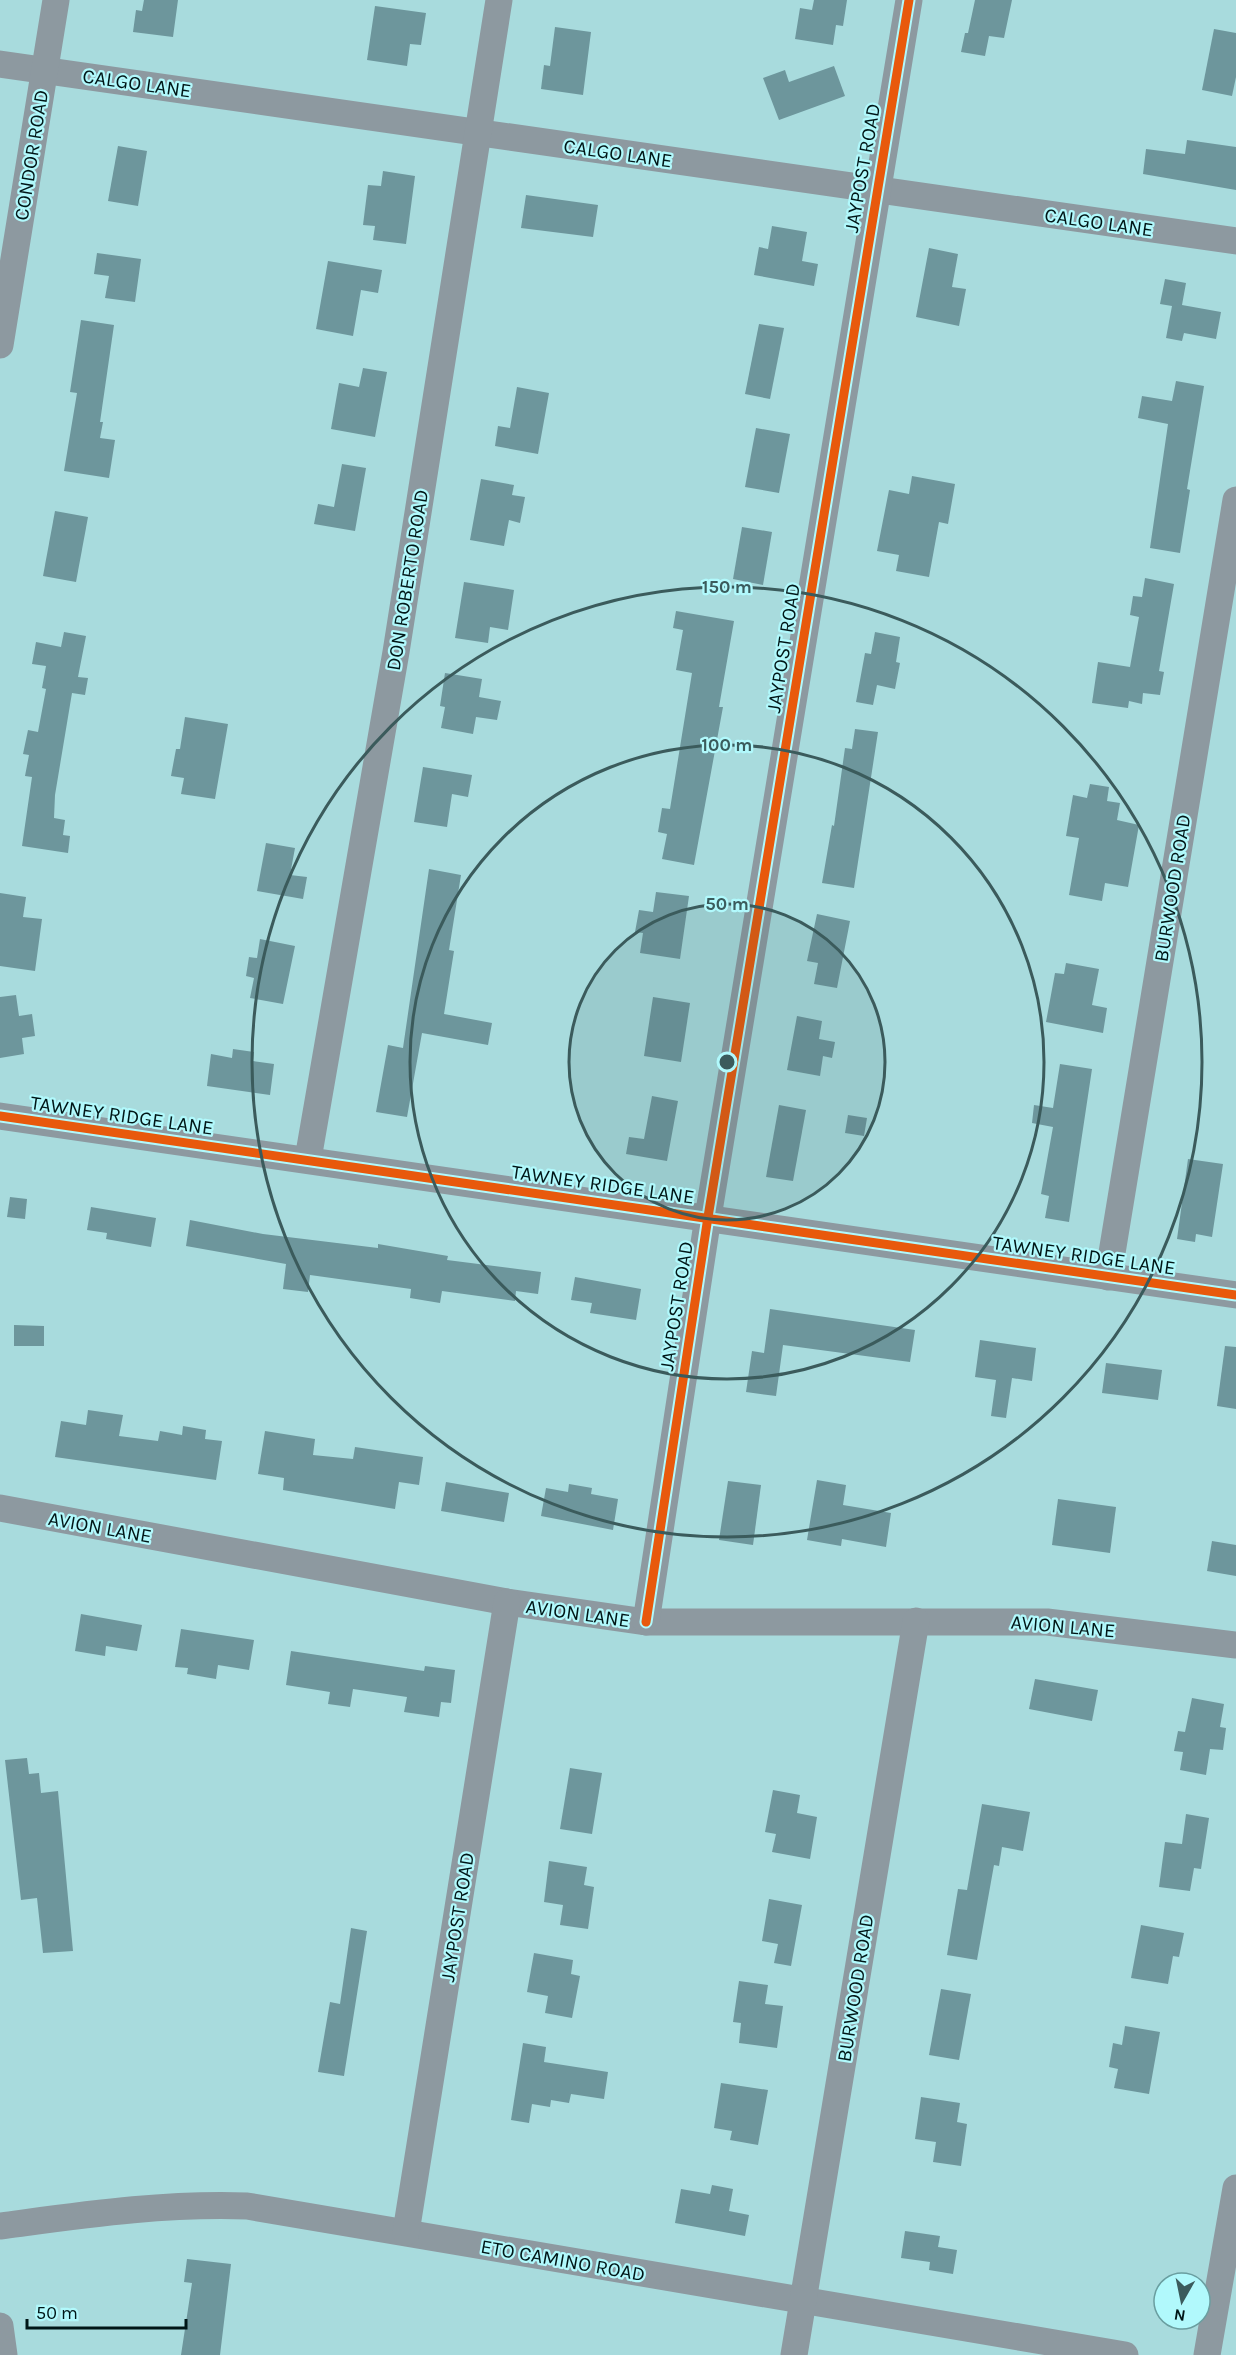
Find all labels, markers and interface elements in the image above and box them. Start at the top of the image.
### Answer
street label: CALGO LANE [81,64,193,102]
street label: CONDOR ROAD [10,88,53,222]
street label: JAYPOST ROAD [840,102,885,234]
street label: CALGO LANE [562,134,674,172]
street label: CALGO LANE [1043,203,1155,241]
street label: DON ROBERTO ROAD [382,488,433,672]
text: 150 m [702,576,752,598]
street label: JAYPOST ROAD [762,582,805,714]
text: 100 m [702,734,752,756]
street label: BURWOOD ROAD [1149,813,1196,964]
text: 50 m [705,893,749,915]
centre of rings [717,1052,737,1072]
street label: TAWNEY RIDGE LANE [29,1091,215,1140]
street label: TAWNEY RIDGE LANE [510,1160,696,1209]
street label: TAWNEY RIDGE LANE [991,1231,1177,1280]
street label: JAYPOST ROAD [655,1240,698,1372]
street label: AVION LANE [46,1507,154,1548]
street label: AVION LANE [524,1595,631,1632]
street label: AVION LANE [1010,1610,1116,1643]
street label: JAYPOST ROAD [436,1851,479,1983]
street label: BURWOOD ROAD [832,1913,879,2064]
street label: ETO CAMINO ROAD [479,2235,647,2286]
north arrow [1152,2271,1212,2331]
scale bar [27,2292,186,2330]
text: 50 m [36,2302,78,2324]
text: N [1173,2305,1187,2326]

